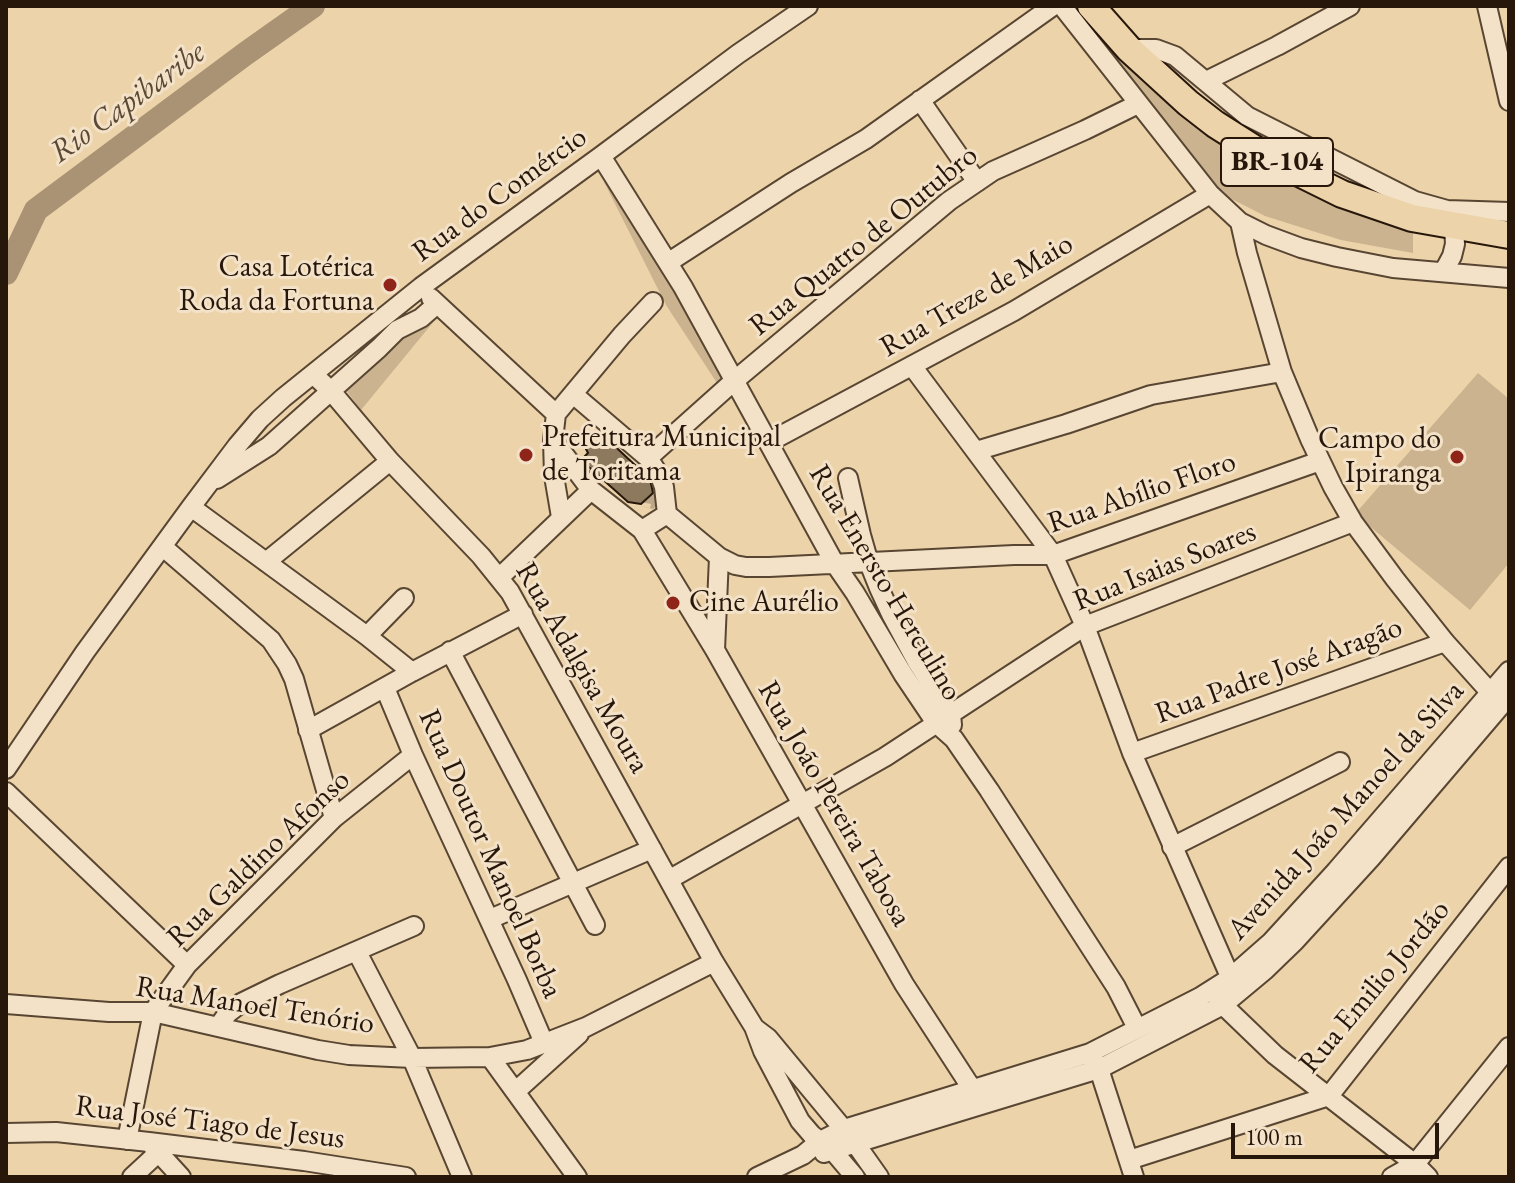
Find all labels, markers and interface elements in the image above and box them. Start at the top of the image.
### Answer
water label: Rio Capibaribe [43,34,213,172]
street label: Rua do Comércio [406,120,594,270]
street label: Rua Quatro de Outubro [743,138,985,344]
road number: BR-104 [1221,138,1333,186]
street label: Rua Treze de Maio [874,226,1080,366]
place label: Casa Lotérica Roda da Fortuna [179,250,374,320]
marker: Casa Lotérica Roda da Fortuna [381,276,399,294]
place label: Prefeitura Municipal de Toritama [542,420,781,490]
place label: Campo do Ipiranga [1318,422,1441,492]
street label: Rua Abílio Floro [1043,444,1241,542]
marker: Prefeitura Municipal de Toritama [517,446,535,464]
marker: Campo do Ipiranga [1448,448,1466,466]
street label: Rua Enersto Herculino [800,458,970,708]
street label: Rua Isaias Soares [1068,514,1262,620]
street label: Rua Adalgisa Moura [507,556,657,780]
place label: Cine Aurélio [689,585,839,621]
marker: Cine Aurélio [664,594,682,612]
street label: Rua Padre José Aragão [1151,610,1407,732]
street label: Avenida João Manoel da Silva [1220,674,1472,948]
street label: Rua João Pereira Tabosa [749,675,919,933]
street label: Rua Doutor Manoel Borba [410,704,570,1004]
street label: Rua Galdino Afonso [160,763,358,955]
street label: Rua Emilio Jordão [1292,893,1458,1081]
street label: Rua Manoel Tenório [133,969,377,1043]
street label: Rua José Tiago de Jesus [73,1089,347,1157]
scale bar [1235,1107,1443,1157]
text: 100 m [1245,1121,1303,1152]

